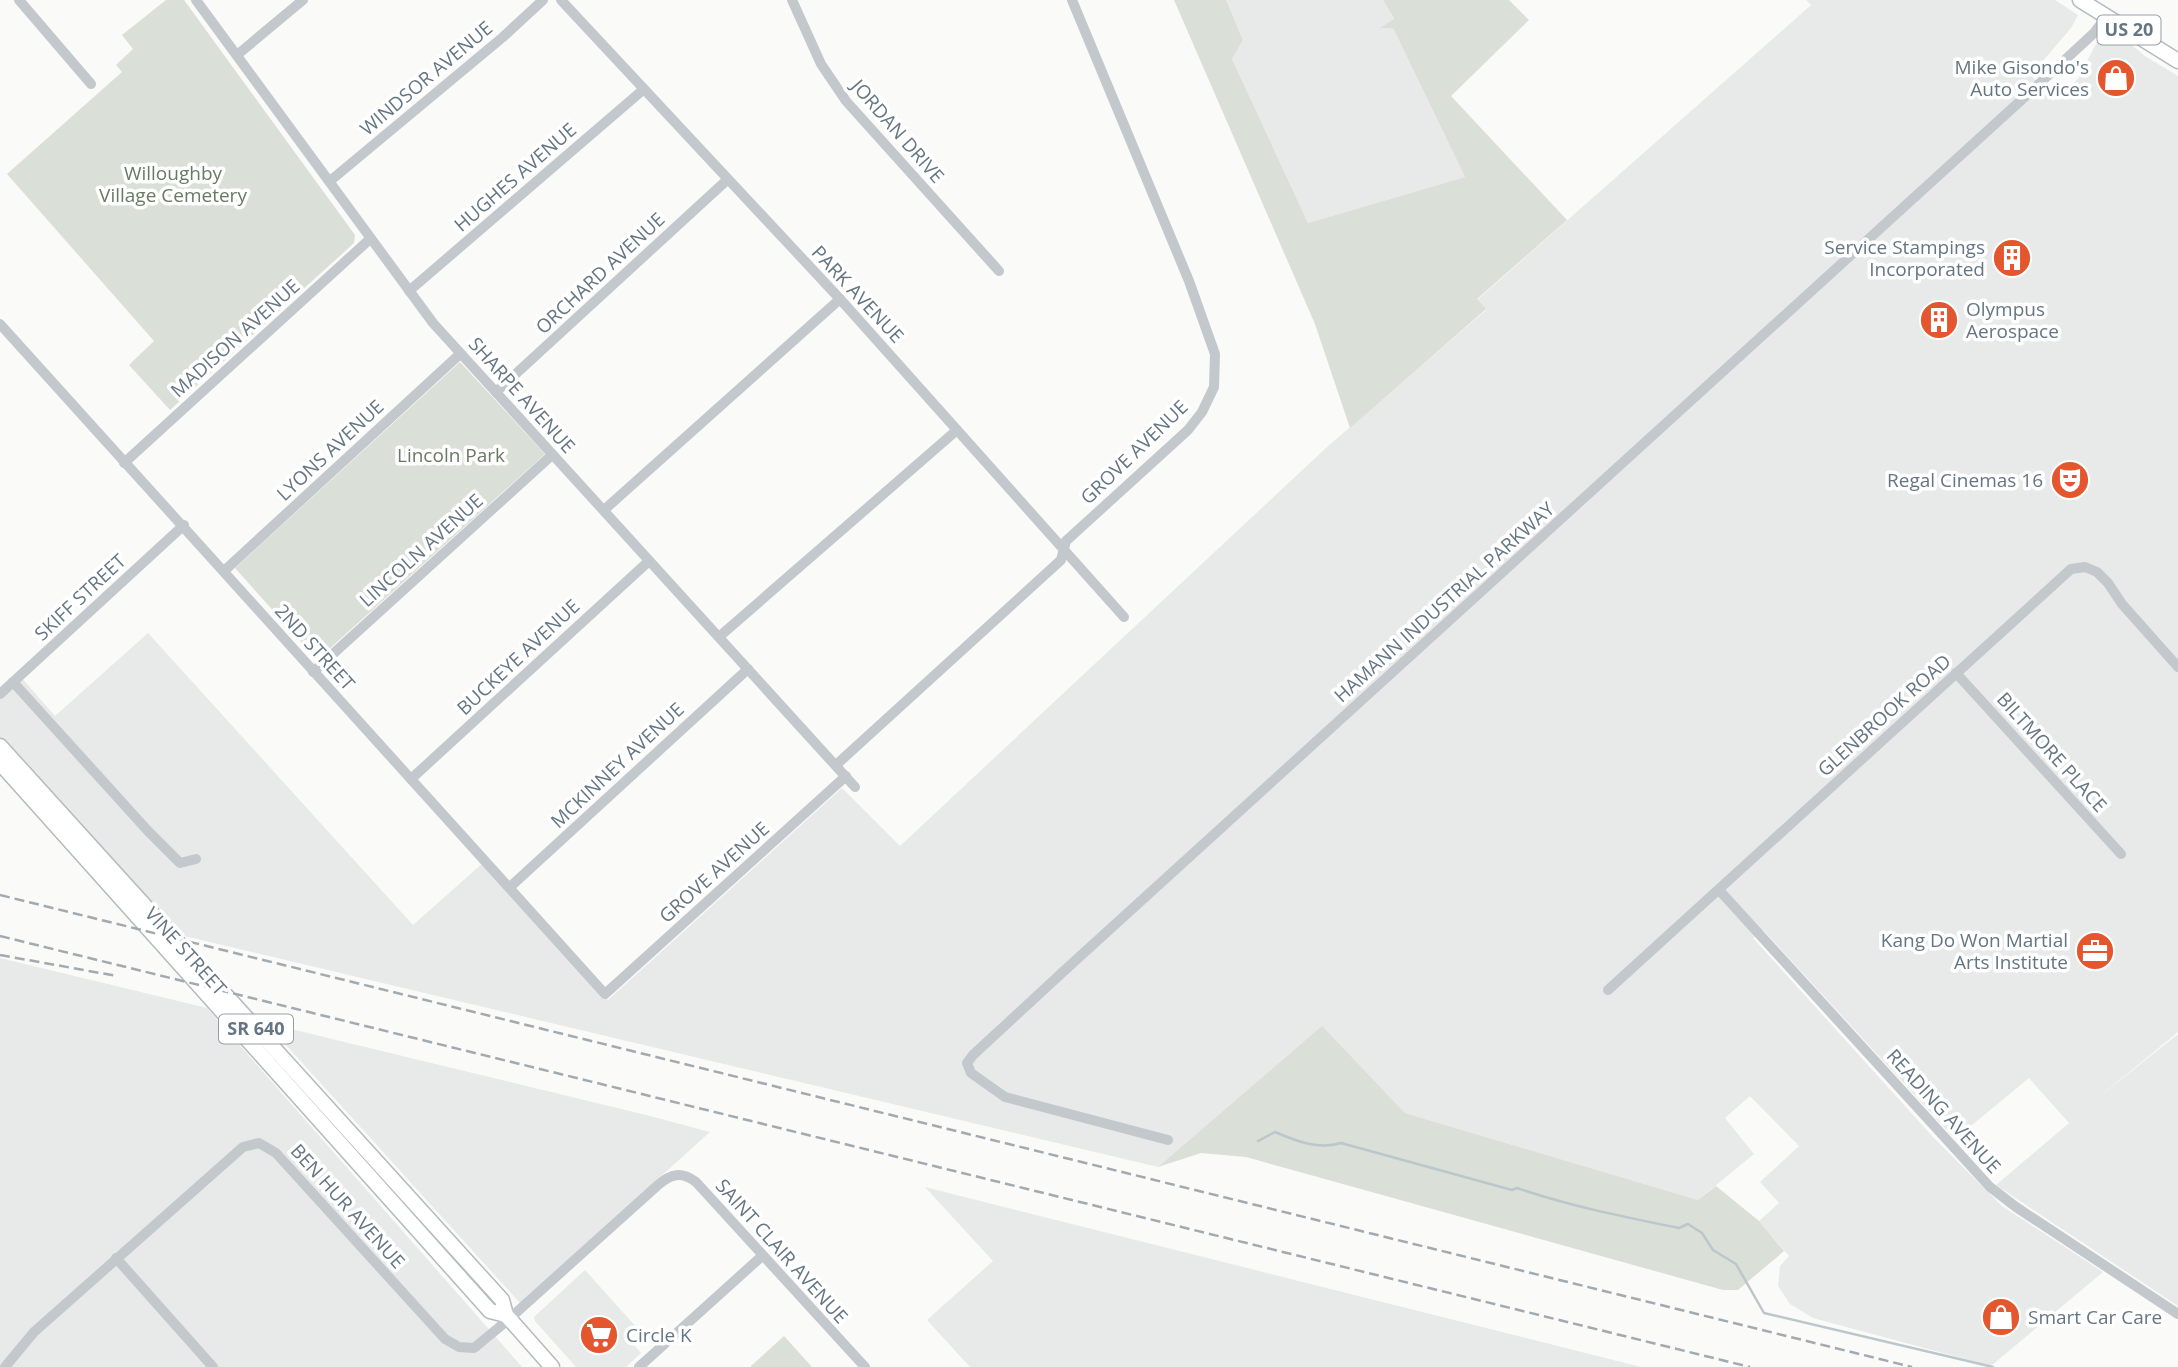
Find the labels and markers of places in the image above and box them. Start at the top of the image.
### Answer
place label: Mike Gisondo's Auto Services [1955,54,2089,102]
shop icon: Mike Gisondo's Auto Services [2095,57,2137,99]
place label: Service Stampings Incorporated [1824,234,1985,282]
building icon: Service Stampings Incorporated [1991,237,2033,279]
place label: Olympus Aerospace [1966,296,2059,344]
building icon: Olympus Aerospace [1918,299,1960,341]
theatre icon: Regal Cinemas 16 [2049,459,2091,501]
place label: Regal Cinemas 16 [1887,467,2043,493]
place label: Kang Do Won Martial Arts Institute [1881,927,2068,975]
office icon: Kang Do Won Martial Arts Institute [2074,930,2116,972]
shop icon: Smart Car Care [1980,1296,2022,1338]
place label: Smart Car Care [2028,1304,2162,1330]
supermarket icon: Circle K [578,1314,620,1356]
place label: Circle K [626,1322,692,1348]

